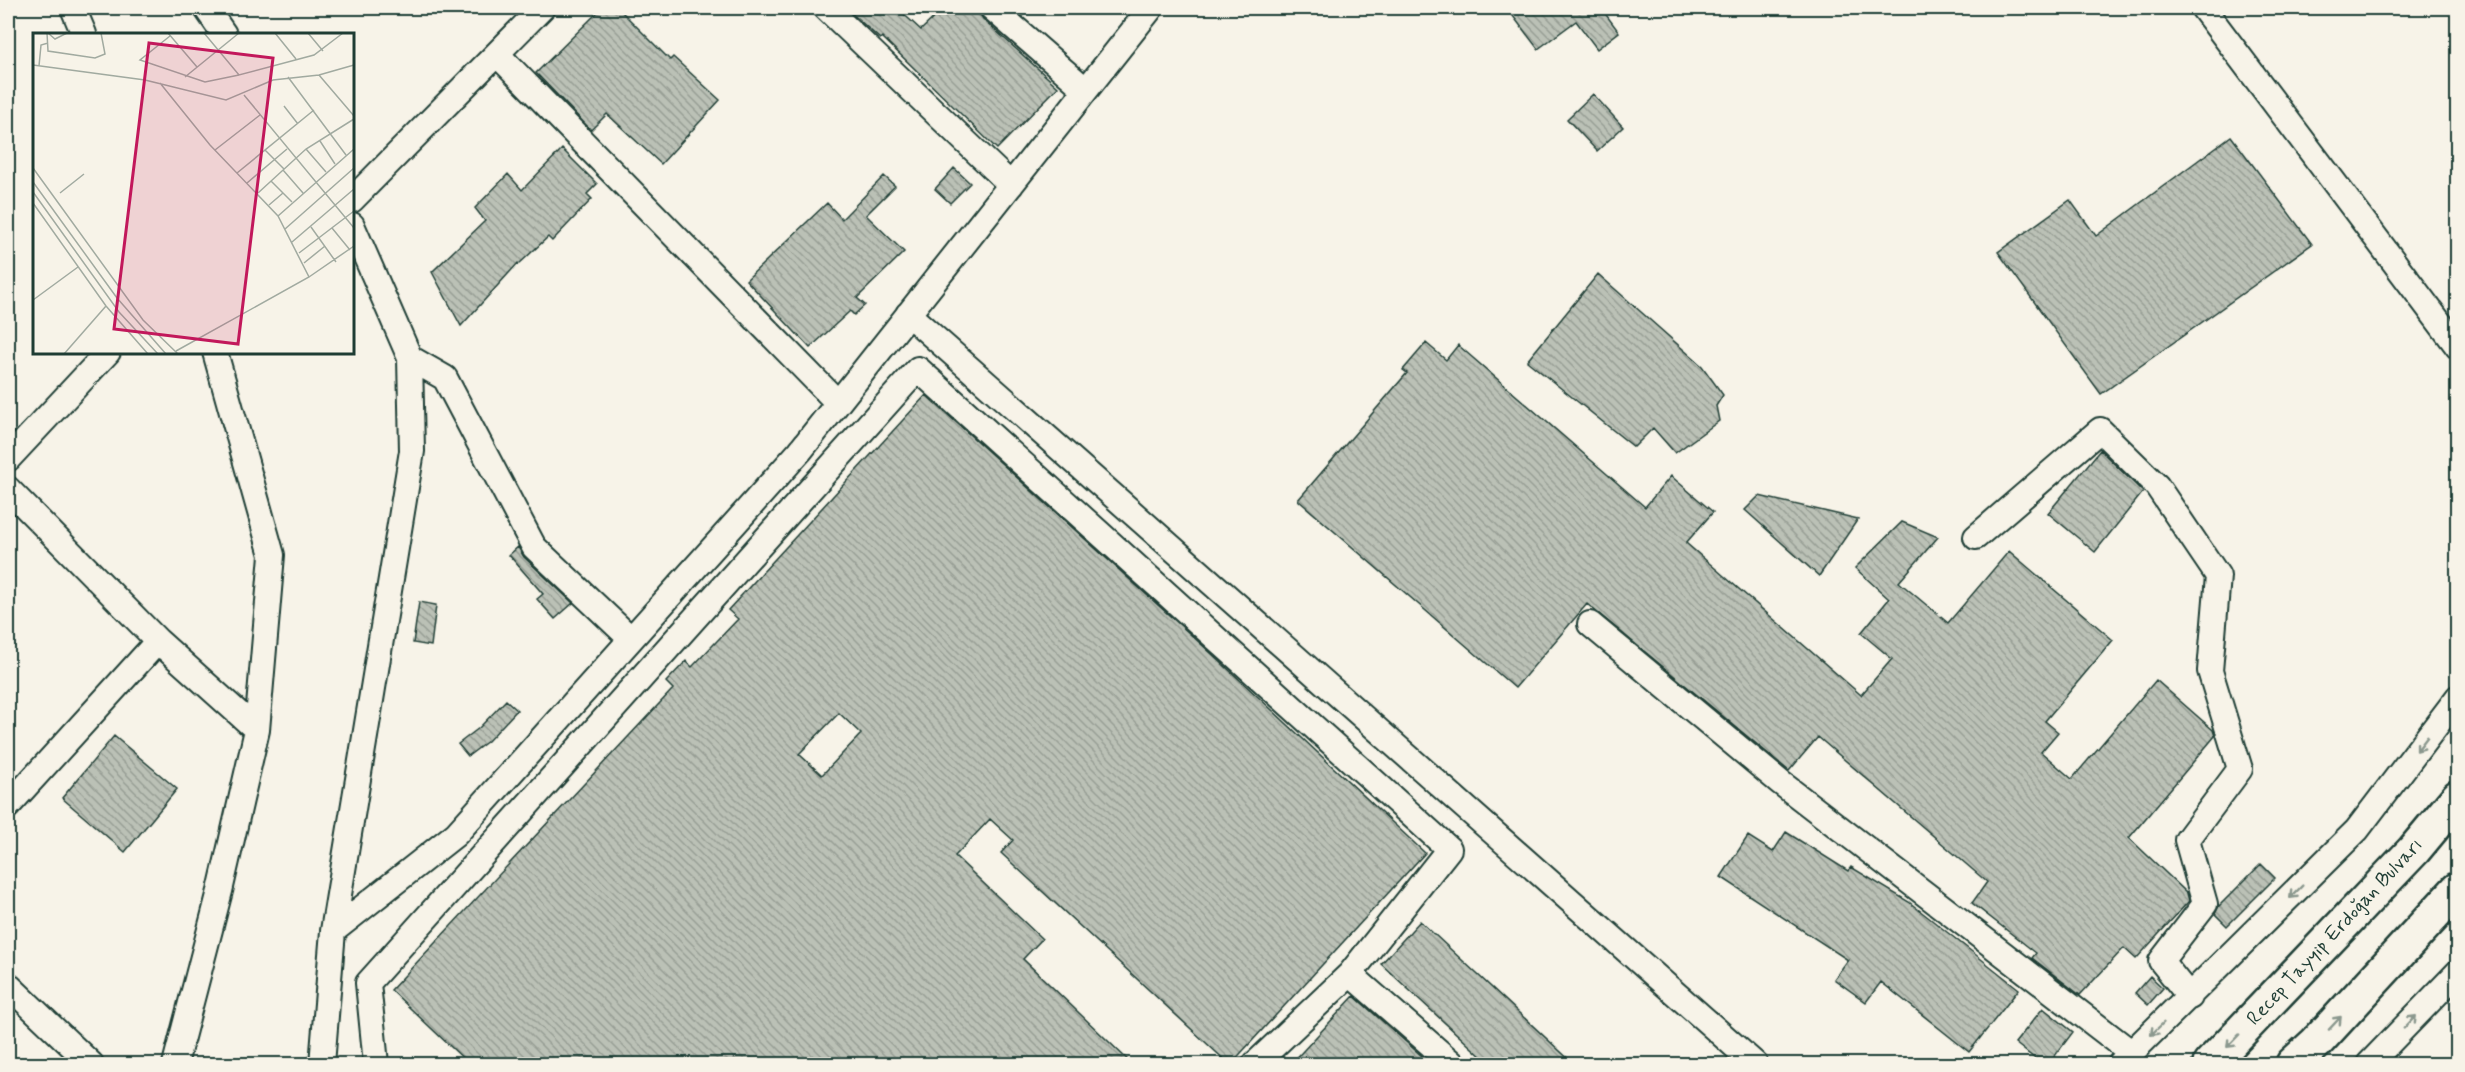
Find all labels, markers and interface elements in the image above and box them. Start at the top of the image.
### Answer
inset map [33,33,354,354]
one-way arrow [2416,736,2429,752]
street label: Recep Tayyip Erdoğan Bulvarı [2241,832,2429,1032]
one-way arrow [2288,884,2303,899]
one-way arrow [2403,1015,2417,1030]
one-way arrow [2327,1016,2341,1031]
one-way arrow [2150,1022,2165,1036]
one-way arrow [2225,1033,2240,1048]

